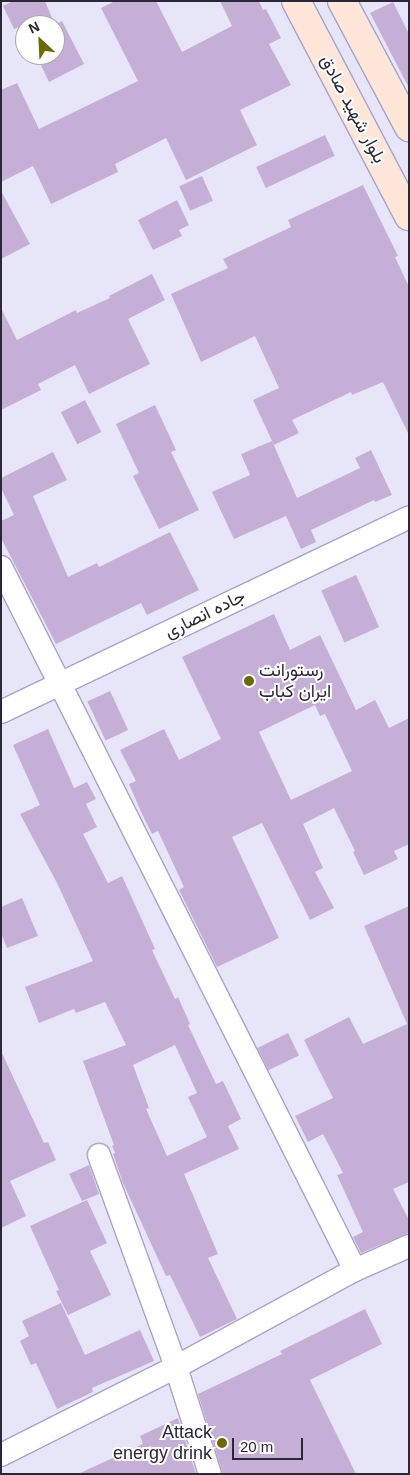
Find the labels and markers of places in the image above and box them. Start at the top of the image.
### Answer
place label: رستورانت ایران کباب [259,660,331,702]
marker: رستورانت ایران کباب [243,675,255,687]
place label: Attack energy drink [113,1422,212,1465]
marker: Attack energy drink [216,1437,228,1449]

